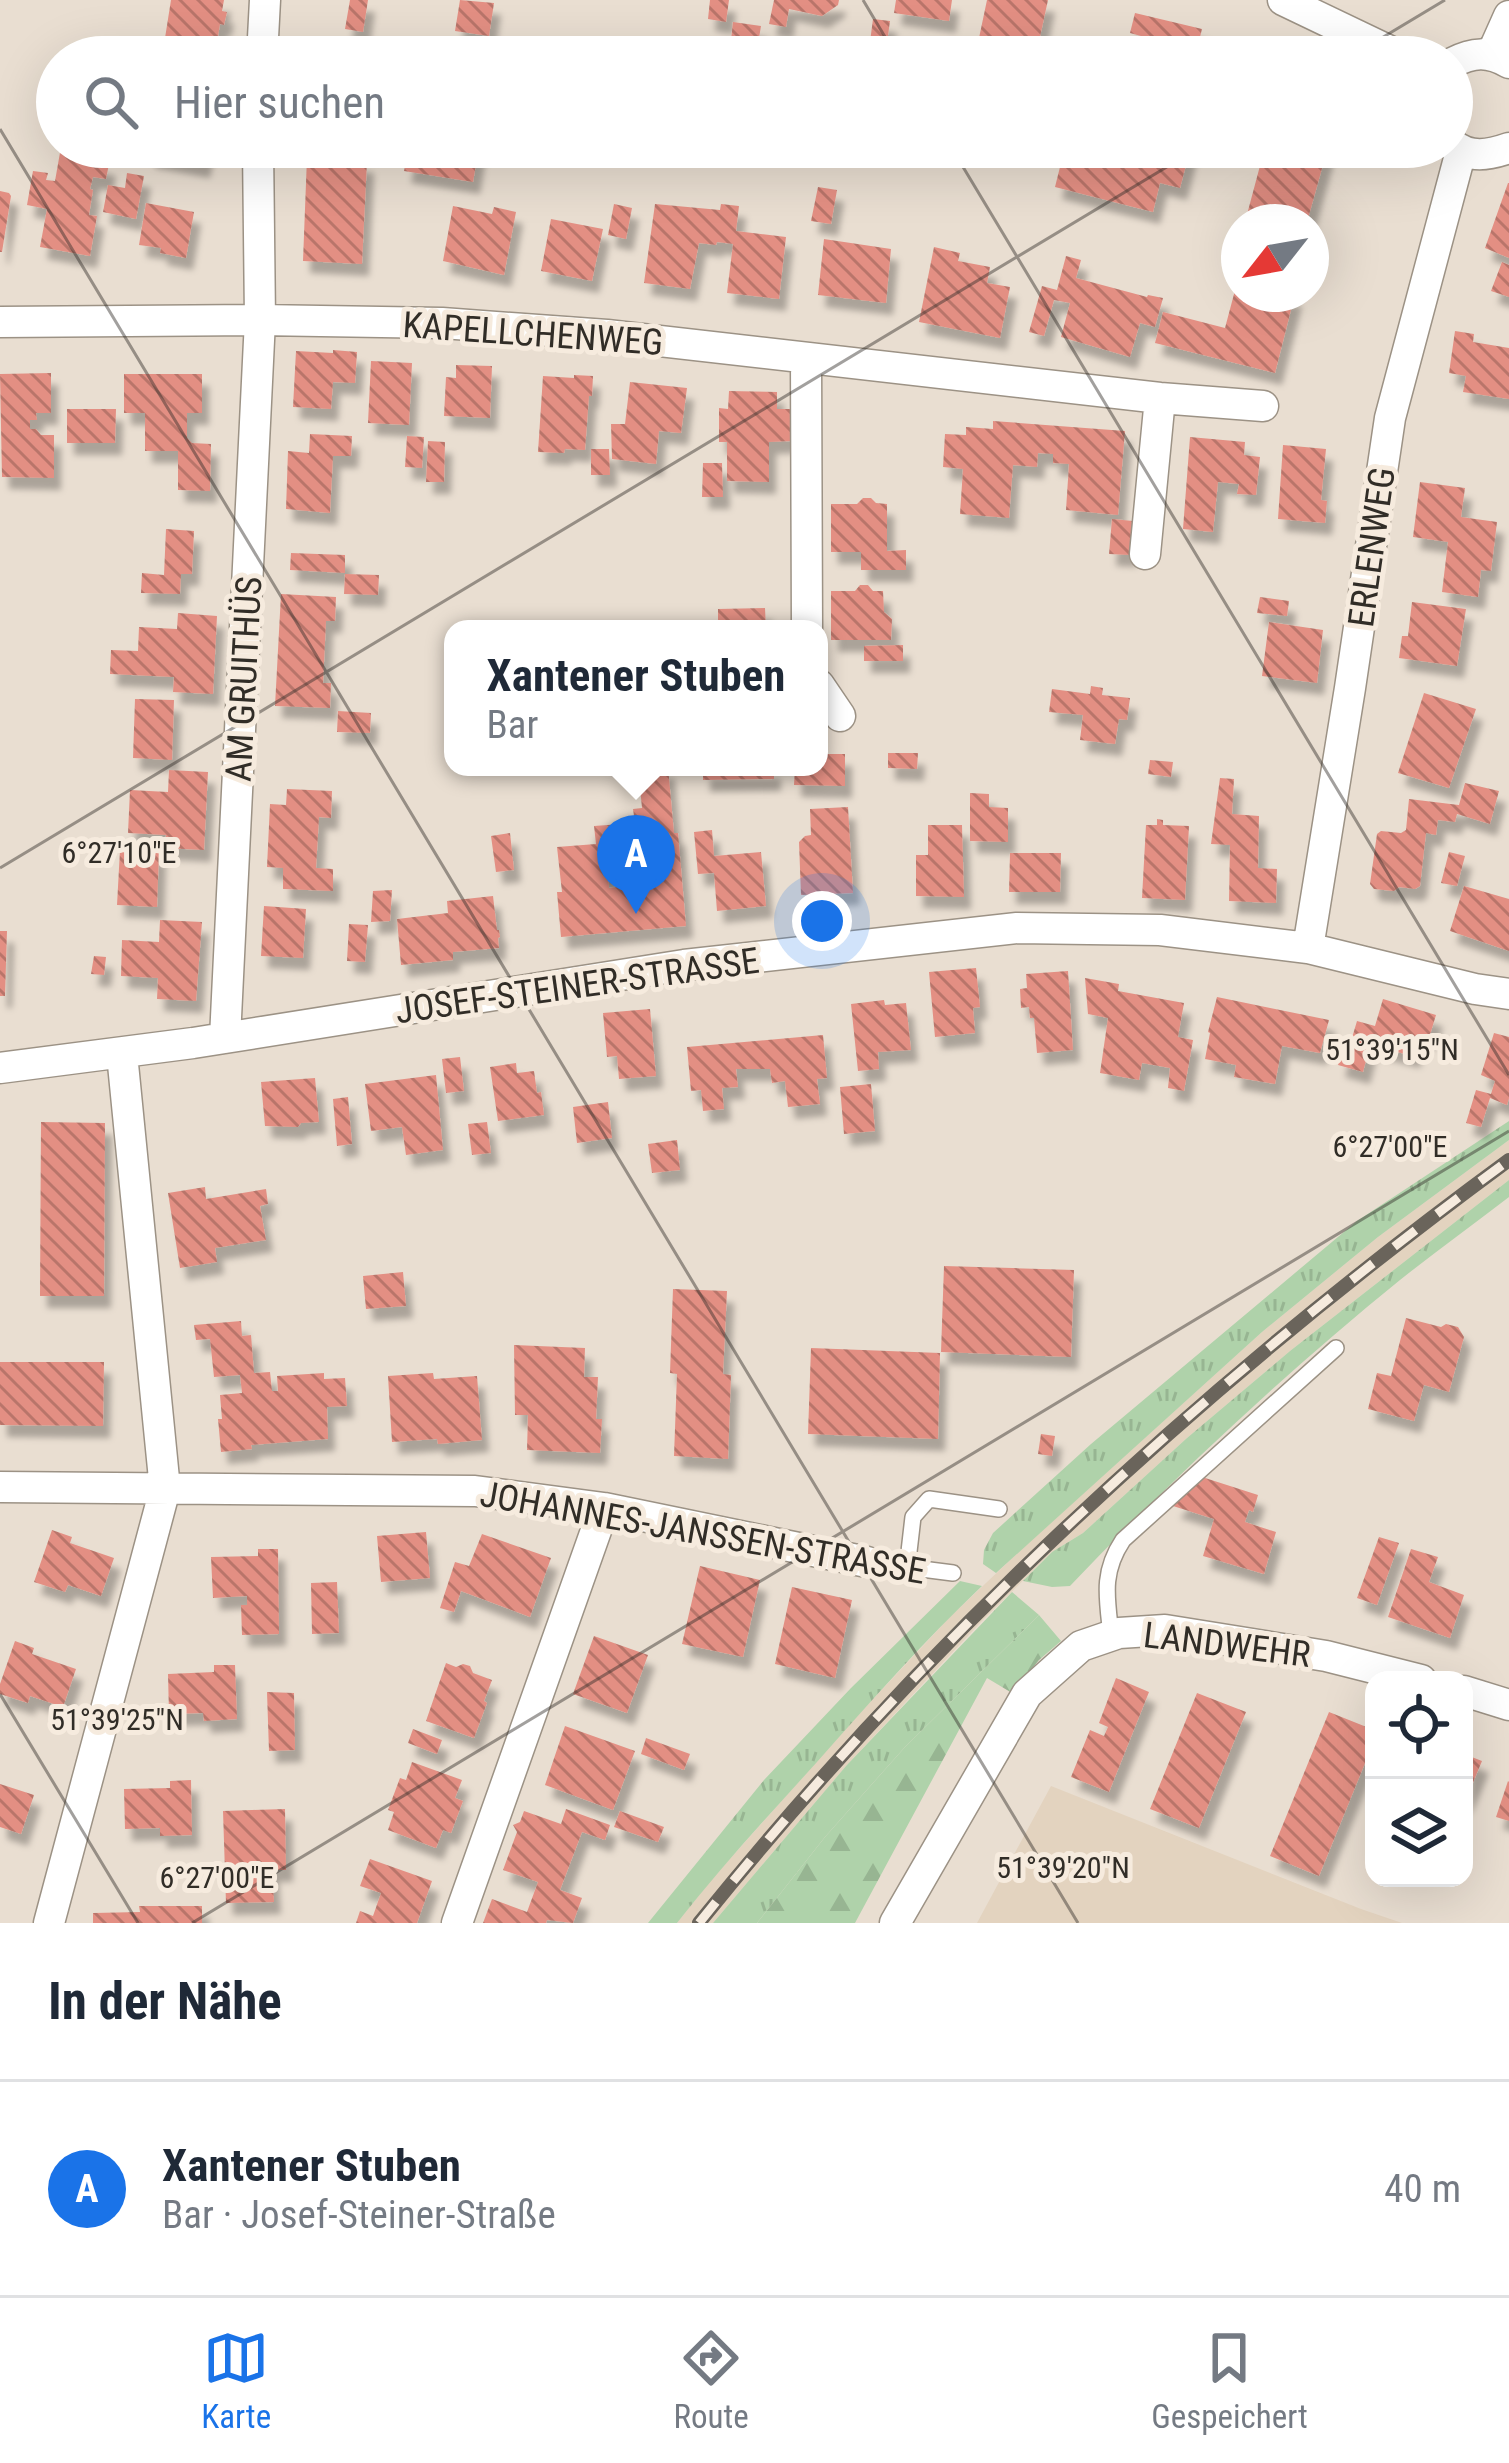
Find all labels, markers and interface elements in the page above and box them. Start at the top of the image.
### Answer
search box [36,36,1473,168]
icon: search [78,69,144,135]
text: Hier suchen [174,76,385,129]
north arrow [1221,204,1329,312]
street label: KAPELLCHENWEG [401,304,665,364]
street label: ERLENWEG [1340,465,1404,630]
street label: AM GRUITHÜS [218,575,270,783]
popup [444,620,828,776]
text: Xantener Stuben [487,649,785,702]
text: Bar [487,702,538,748]
pin: A [597,815,675,914]
text: 6°27'10"E [61,835,177,870]
your location [792,891,852,951]
street label: JOSEF-STEINER-STRASSE [393,940,762,1032]
text: 51°39'15"N [1325,1032,1459,1067]
text: 6°27'00"E [1332,1129,1448,1164]
street label: JOHANNES-JANSSEN-STRASSE [477,1473,929,1593]
street label: LANDWEHR [1141,1614,1313,1676]
map controls [1365,1671,1473,1887]
button: locate [1365,1671,1473,1779]
text: 51°39'25"N [50,1702,184,1737]
button: layers [1365,1779,1473,1887]
text: 51°39'20"N [996,1850,1130,1885]
text: 6°27'00"E [159,1860,275,1895]
text: In der Nähe [48,1972,282,2031]
text: Xantener Stuben [162,2139,461,2192]
text: A [75,2166,99,2212]
text: 40 m [1384,2166,1461,2212]
text: Bar · Josef-Steiner-Straße [162,2192,556,2238]
tab: Karte [201,2325,271,2436]
tab: Route [674,2325,749,2436]
tab: Gespeichert [1151,2325,1308,2436]

